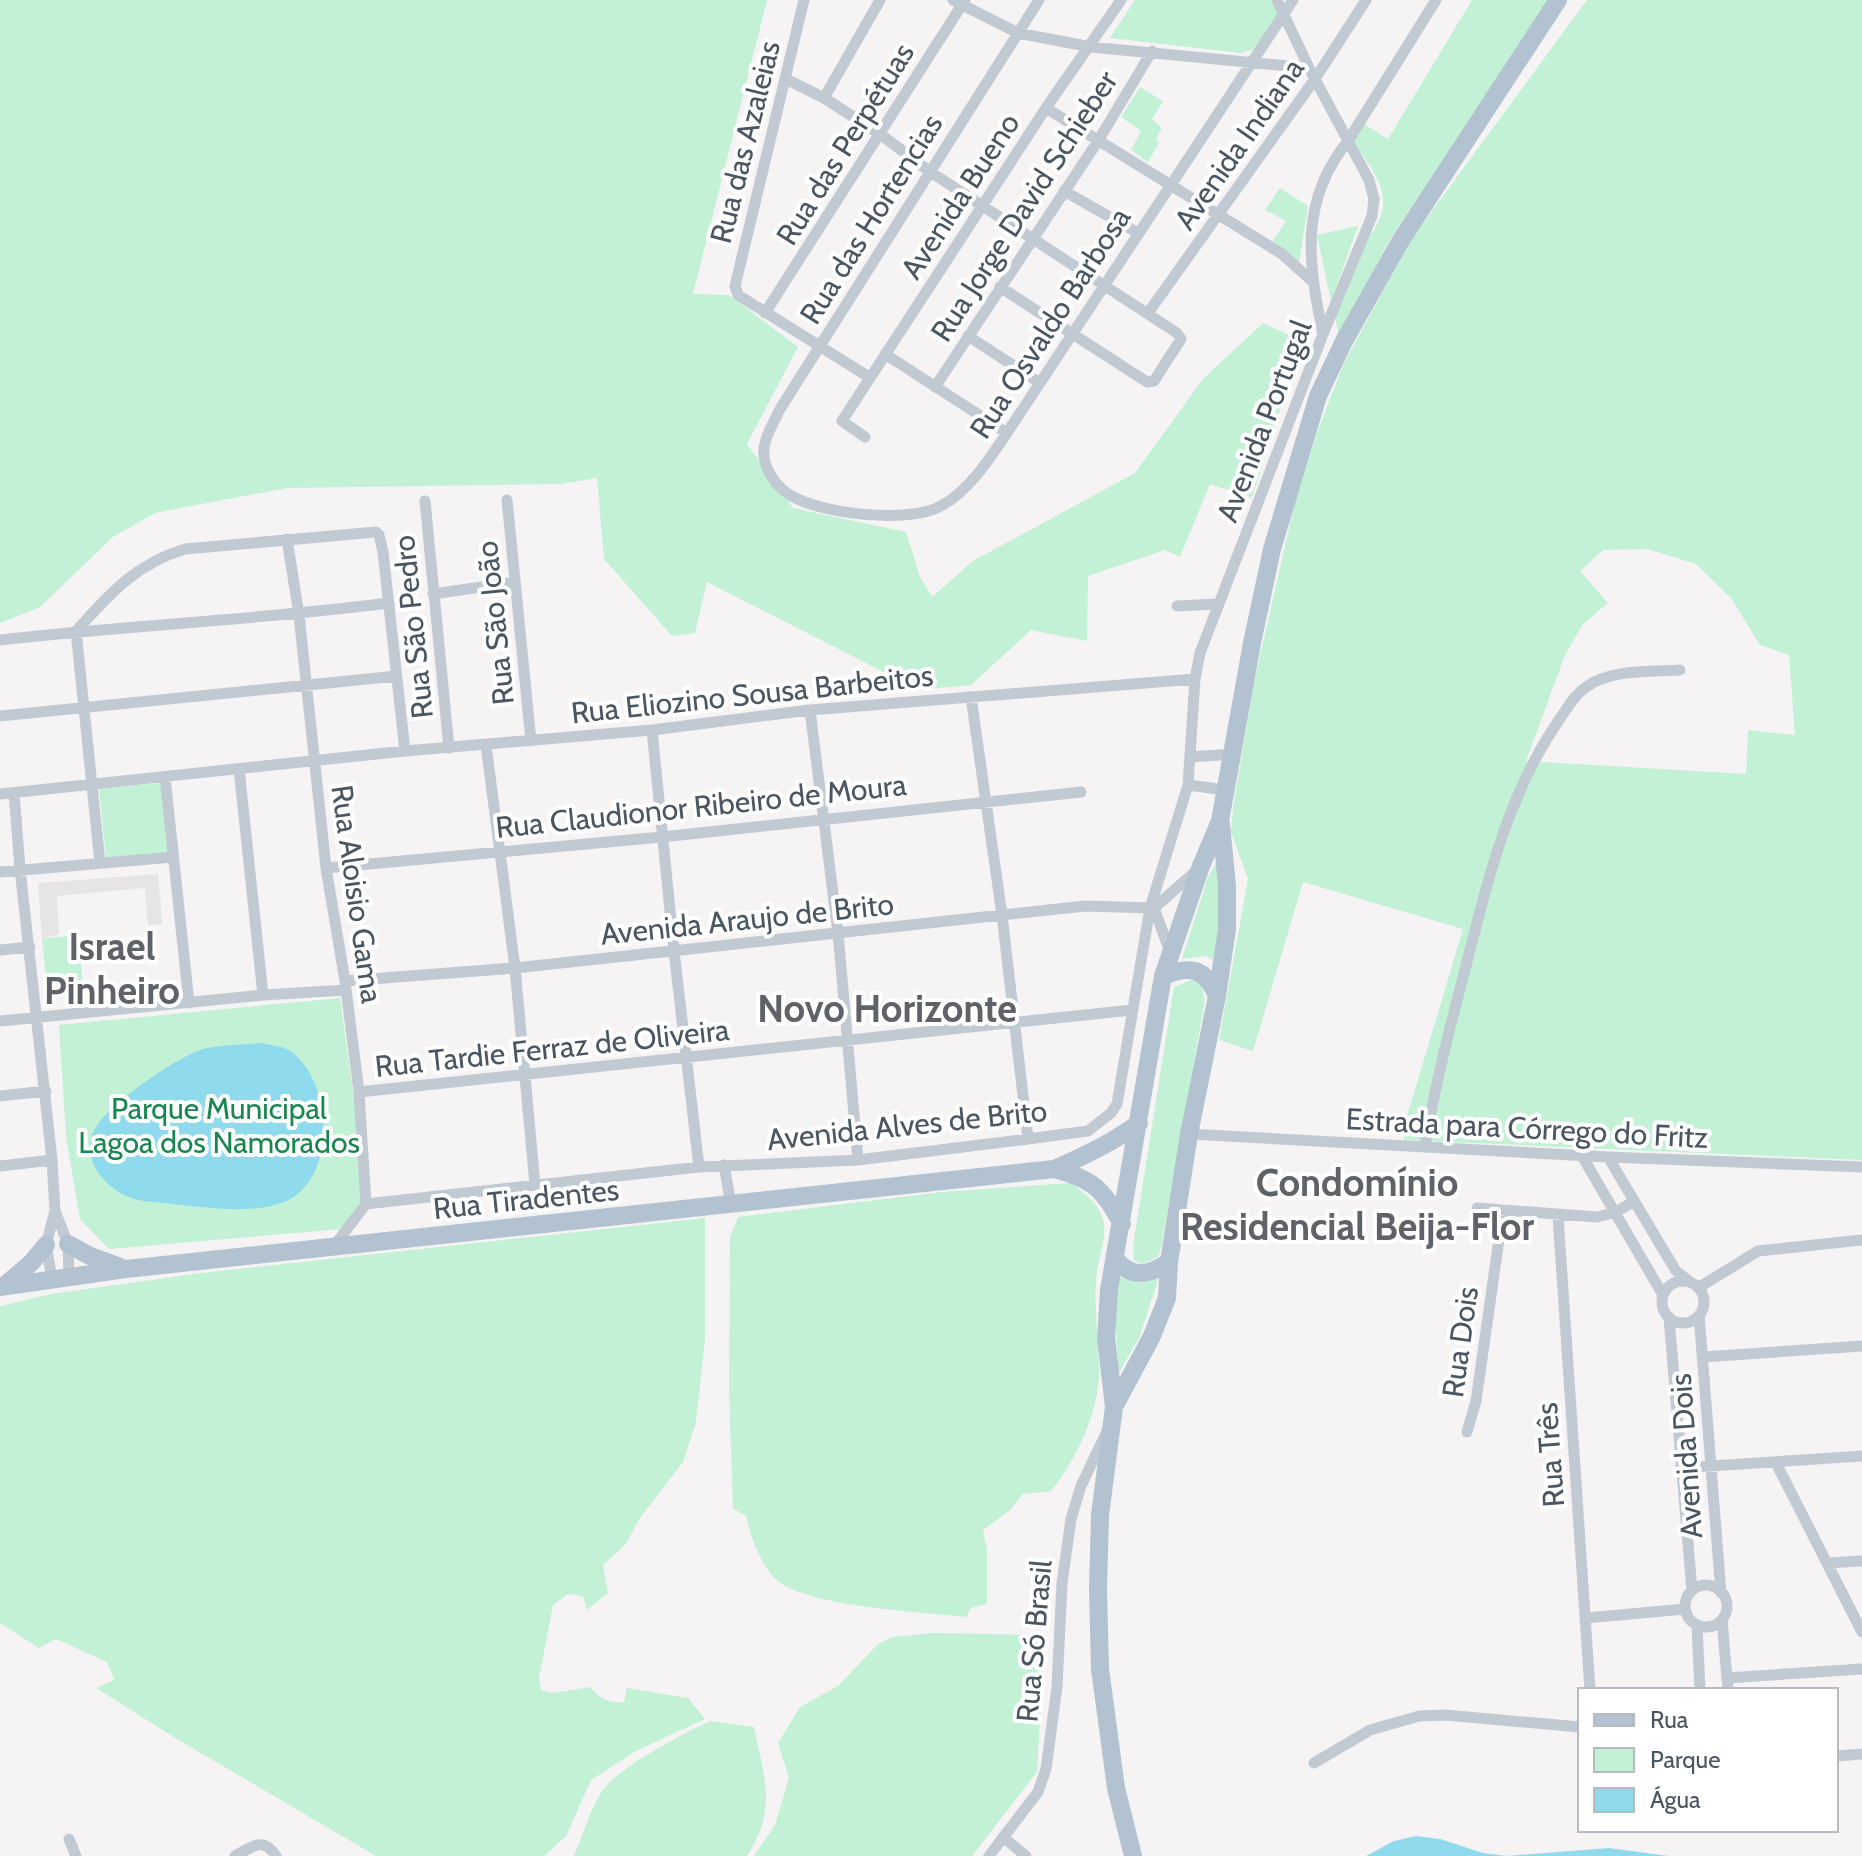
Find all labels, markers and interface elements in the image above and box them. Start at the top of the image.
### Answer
street label: Rua das Perpétuas [768,36,922,252]
street label: Rua das Azaleias [702,37,788,247]
street label: Avenida Indiana [1166,51,1312,237]
street label: Rua Jorge David Schieber [923,63,1126,348]
street label: Avenida Bueno [893,106,1027,286]
street label: Rua das Hortencias [792,107,950,331]
street label: Rua Osvaldo Barbosa [962,200,1139,445]
street label: Avenida Portugal [1209,315,1319,527]
street label: Rua São Pedro [385,533,441,721]
street label: Rua São João [468,539,522,707]
street label: Rua Eliozino Sousa Barbeitos [569,657,935,731]
street label: Rua Claudionor Ribeiro de Moura [494,766,909,846]
street label: Rua Aloisio Gama [323,783,391,1006]
street label: Avenida Araujo de Brito [599,885,895,953]
district label: Israel Pinheiro [44,923,180,1014]
district label: Novo Horizonte [757,985,1017,1032]
street label: Rua Tardie Ferraz de Oliveira [373,1011,732,1085]
park label: Parque Municipal Lagoa dos Namorados [78,1090,360,1161]
street label: Avenida Alves de Brito [765,1092,1049,1158]
street label: Estrada para Córrego do Fritz [1345,1100,1709,1156]
district label: Condomínio Residencial Beija-Flor [1180,1159,1535,1250]
street label: Rua Tiradentes [431,1171,621,1227]
street label: Rua Dois [1434,1284,1486,1400]
street label: Avenida Dois [1662,1372,1710,1540]
street label: Rua Três [1528,1401,1572,1509]
street label: Rua Só Brasil [1008,1558,1060,1724]
legend [1578,1688,1838,1832]
text: Rua [1650,1705,1689,1734]
text: Parque [1650,1745,1720,1774]
text: Água [1650,1785,1701,1814]

